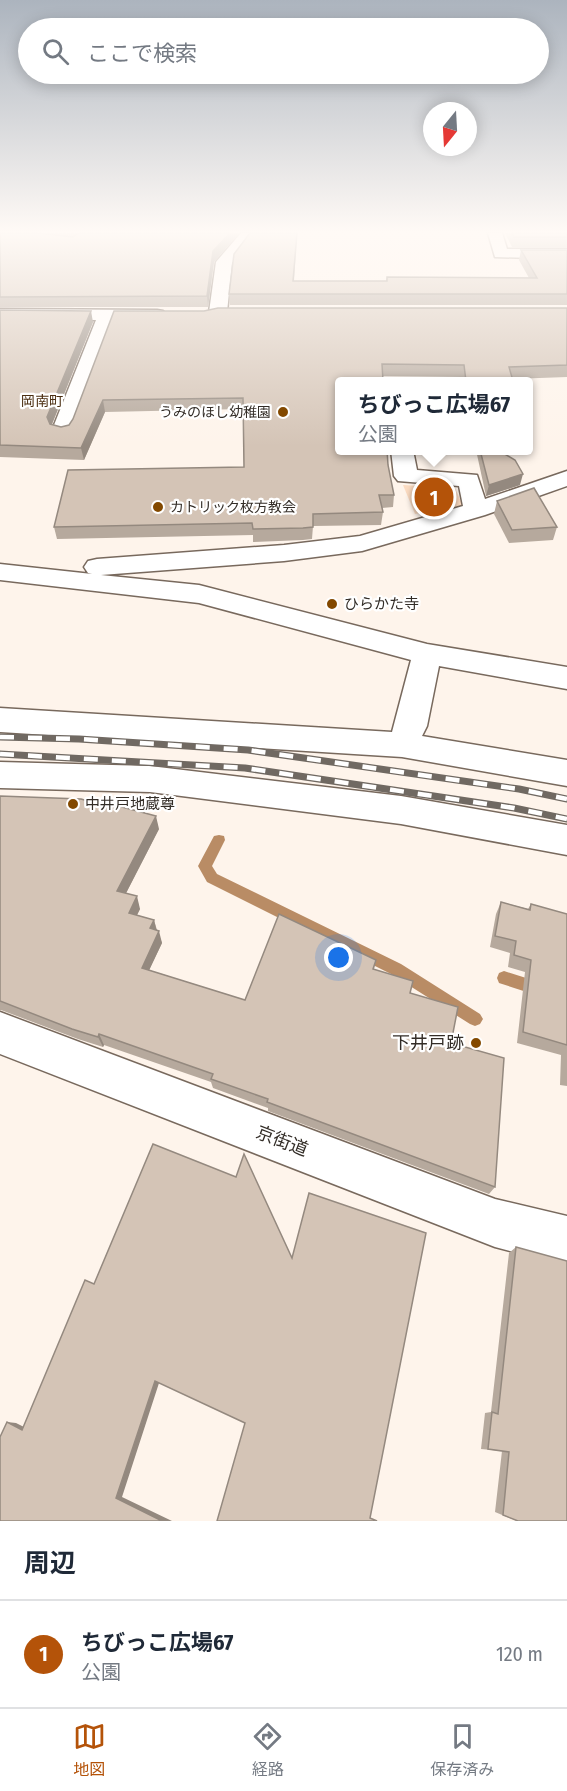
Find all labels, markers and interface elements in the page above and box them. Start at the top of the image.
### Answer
search box [18,18,549,84]
icon: search [39,35,72,68]
text: ここで検索 [87,40,197,67]
north arrow [423,102,477,156]
popup [335,377,533,455]
text: ちびっこ広場67 [358,391,510,418]
district label: 岡南町 [21,393,63,410]
place label: うみのほし幼稚園 [159,404,271,421]
marker: うみのほし幼稚園 [276,405,290,419]
text: 公園 [358,422,398,446]
pin: 1 [414,474,454,520]
place label: カトリック枚方教会 [170,499,296,516]
marker: カトリック枚方教会 [151,500,165,514]
place label: ひらかた寺 [344,595,419,613]
marker: ひらかた寺 [325,597,339,611]
place label: 中井戸地蔵尊 [85,795,175,813]
marker: 中井戸地蔵尊 [66,797,80,811]
your location [324,943,353,972]
place label: 下井戸跡 [392,1032,464,1054]
marker: 下井戸跡 [469,1036,483,1050]
street label: 京街道 [253,1121,311,1161]
text: 周辺 [24,1548,76,1579]
text: ちびっこ広場67 [81,1629,233,1656]
text: 1 [39,1642,48,1666]
text: 120 m [496,1642,543,1666]
text: 公園 [81,1660,121,1684]
tab: 地図 [73,1720,106,1780]
tab: 経路 [251,1720,284,1780]
tab: 保存済み [430,1720,494,1780]

